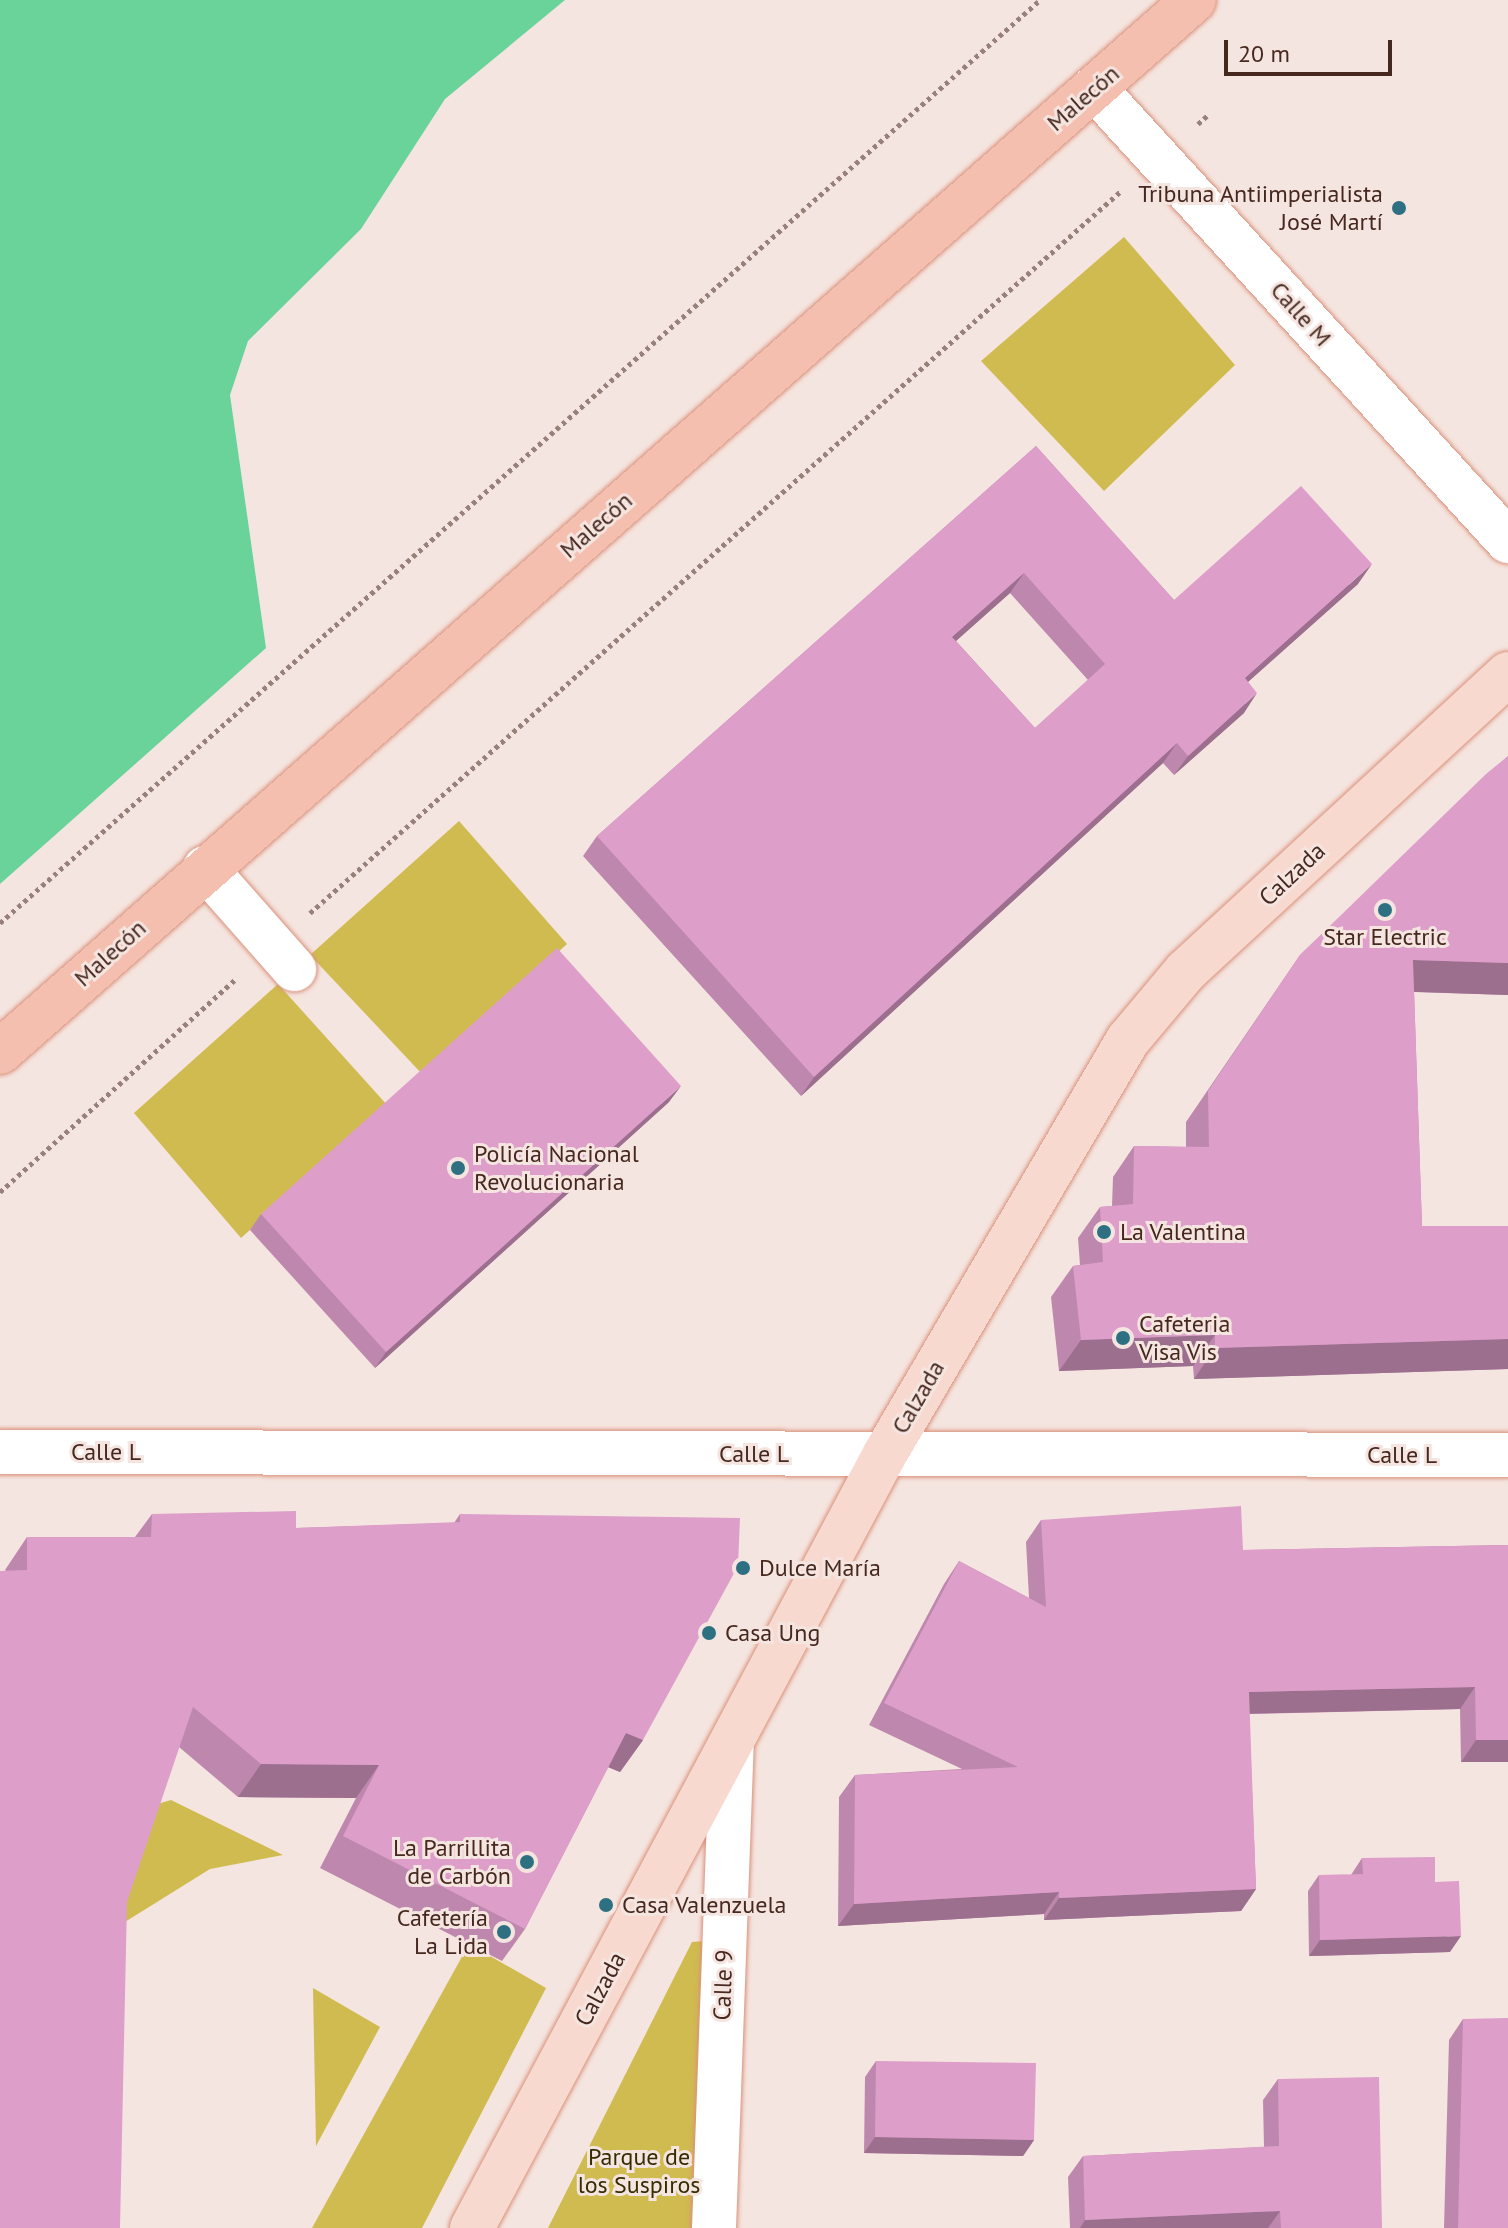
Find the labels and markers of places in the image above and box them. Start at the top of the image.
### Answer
place label: Tribuna Antiimperialista José Martí [1137,180,1383,236]
marker: Tribuna Antiimperialista José Martí [1390,199,1408,217]
marker: Star Electric [1376,901,1394,919]
place label: Star Electric [1323,923,1447,951]
place label: Policía Nacional Revolucionaria [474,1140,639,1196]
marker: Policía Nacional Revolucionaria [449,1159,467,1177]
place label: La Valentina [1120,1218,1247,1246]
marker: La Valentina [1095,1223,1113,1241]
place label: Cafeteria Visa Vis [1139,1310,1230,1366]
marker: Cafeteria Visa Vis [1114,1329,1132,1347]
place label: Dulce María [759,1554,881,1582]
marker: Dulce María [734,1559,752,1577]
place label: Casa Ung [725,1619,820,1647]
marker: Casa Ung [700,1624,718,1642]
place label: La Parrillita de Carbón [393,1834,511,1890]
marker: La Parrillita de Carbón [518,1853,536,1871]
place label: Casa Valenzuela [622,1891,787,1919]
marker: Casa Valenzuela [597,1896,615,1914]
place label: Cafetería La Lida [397,1904,488,1960]
marker: Cafetería La Lida [495,1923,513,1941]

